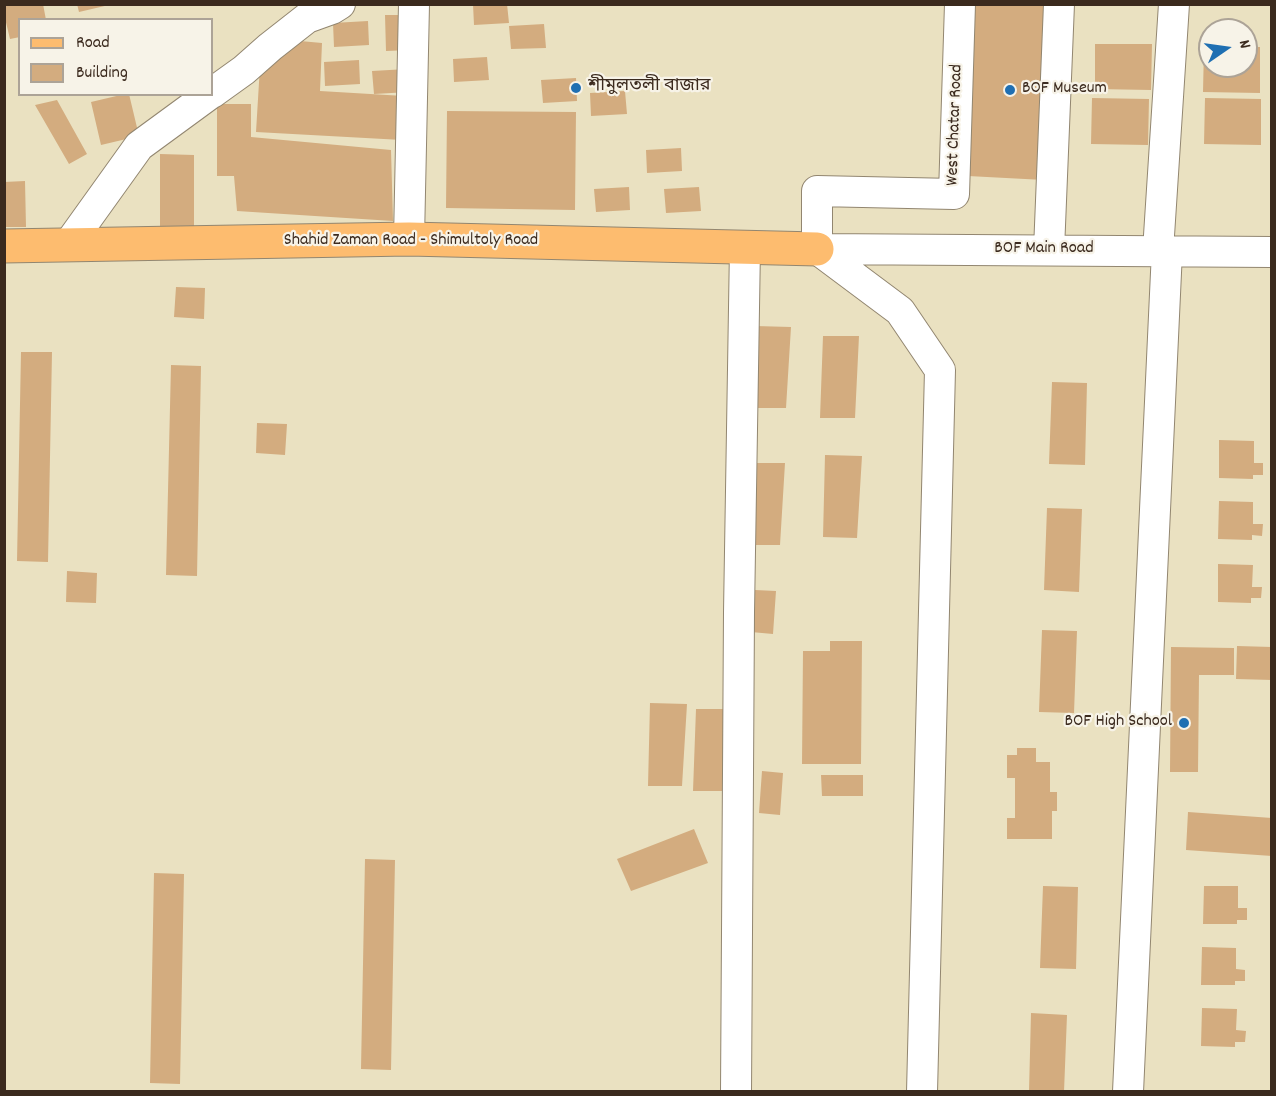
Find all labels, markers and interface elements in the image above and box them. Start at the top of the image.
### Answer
legend [18,18,213,96]
north arrow [1198,18,1258,78]
text: Road [76,31,110,56]
text: N [1232,38,1256,51]
text: Building [76,61,128,86]
street label: West Chatar Road [943,64,969,186]
place label: শীমুলতলী বাজার [588,77,711,99]
place label: BOF Museum [1022,79,1107,101]
marker: শীমুলতলী বাজার [569,81,583,95]
marker: BOF Museum [1003,83,1017,97]
street label: Shahid Zaman Road - Shimultoly Road [284,231,538,253]
street label: BOF Main Road [994,239,1094,261]
place label: BOF High School [1065,712,1172,734]
marker: BOF High School [1177,716,1191,730]

